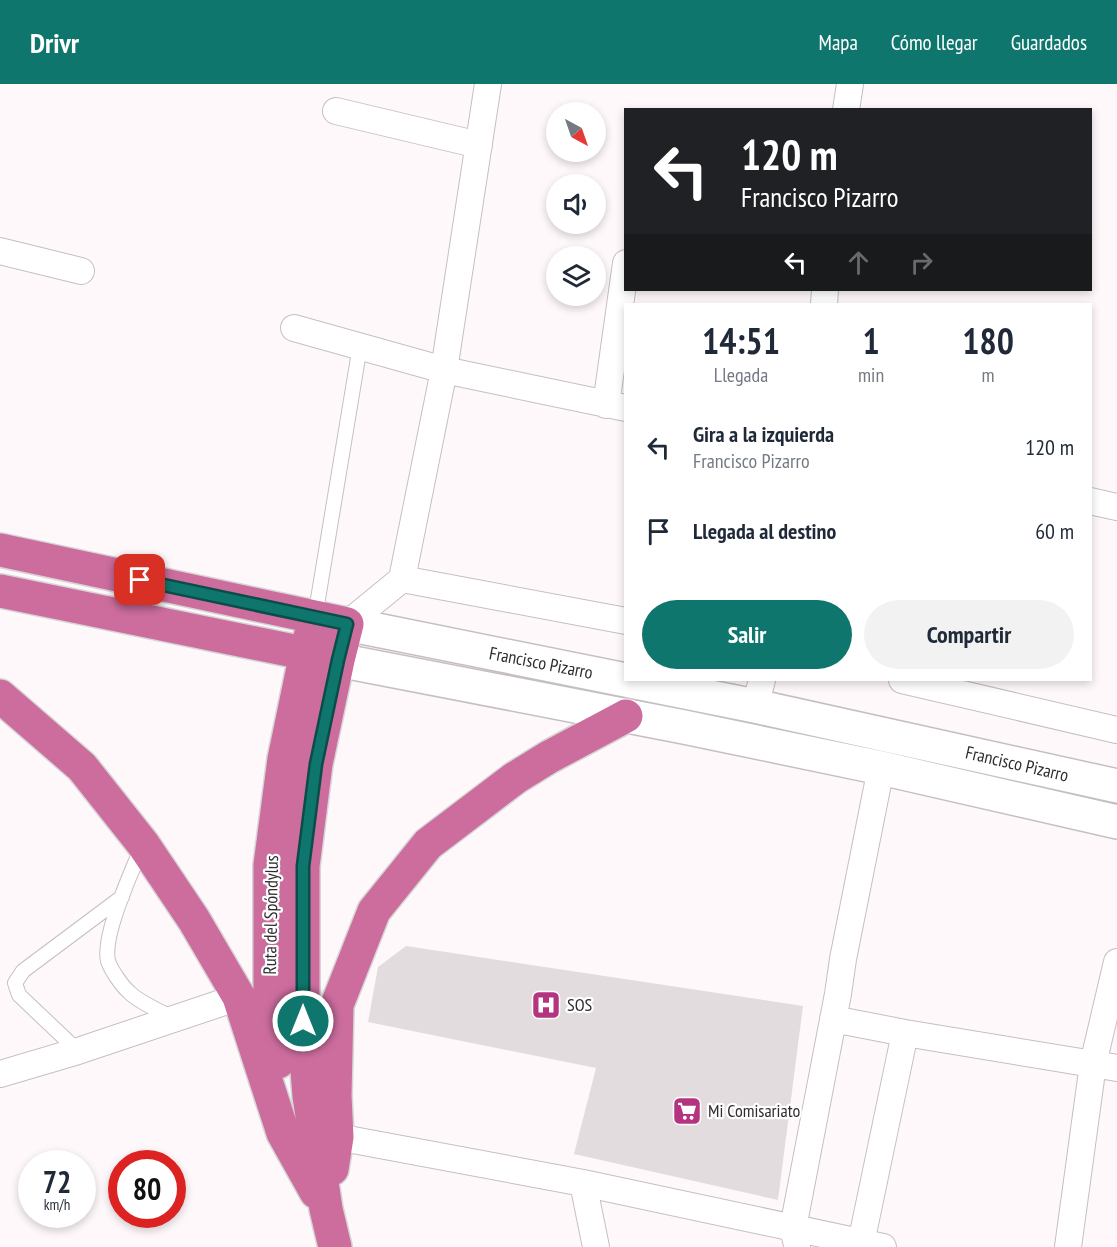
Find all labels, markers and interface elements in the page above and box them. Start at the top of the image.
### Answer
text: Drivr [30,24,79,61]
text: Mapa [819,29,858,56]
text: Cómo llegar [891,29,978,56]
text: Guardados [1011,29,1087,56]
north arrow [546,102,606,162]
map controls [546,102,606,306]
text: 120 m [741,127,838,182]
icon: left [642,132,720,210]
button: sound [546,174,606,234]
text: Francisco Pizarro [741,180,898,214]
button: layers [546,246,606,306]
icon: left [779,246,812,279]
icon: ahead [842,246,875,279]
icon: right [905,246,938,279]
text: 14:51 [702,317,780,364]
text: 1 [862,317,880,364]
text: 180 [962,317,1014,364]
text: Llegada [714,362,768,388]
text: min [858,362,884,388]
text: m [982,362,995,388]
text: Gira a la izquierda [693,420,834,448]
icon: left [642,431,675,464]
text: 120 m [1025,433,1074,461]
text: Francisco Pizarro [693,448,810,474]
icon: arrive [642,515,675,548]
text: Llegada al destino [693,517,836,545]
text: 60 m [1035,517,1074,545]
pin [114,554,165,605]
icon: arrive [123,563,156,596]
button: Salir [642,600,852,669]
button: Compartir [864,600,1074,669]
street label: Francisco Pizarro [487,641,595,684]
street label: Francisco Pizarro [963,741,1071,787]
street label: Ruta del Spóndylus [258,855,283,975]
position arrow [271,989,335,1053]
hospital icon: SOS [530,989,562,1021]
place label: SOS [567,993,593,1016]
supermarket icon: Mi Comisariato [671,1095,703,1127]
place label: Mi Comisariato [708,1099,800,1122]
speed limit sign: 80 [108,1150,186,1228]
text: 72 [43,1162,71,1201]
text: km/h [44,1195,70,1214]

